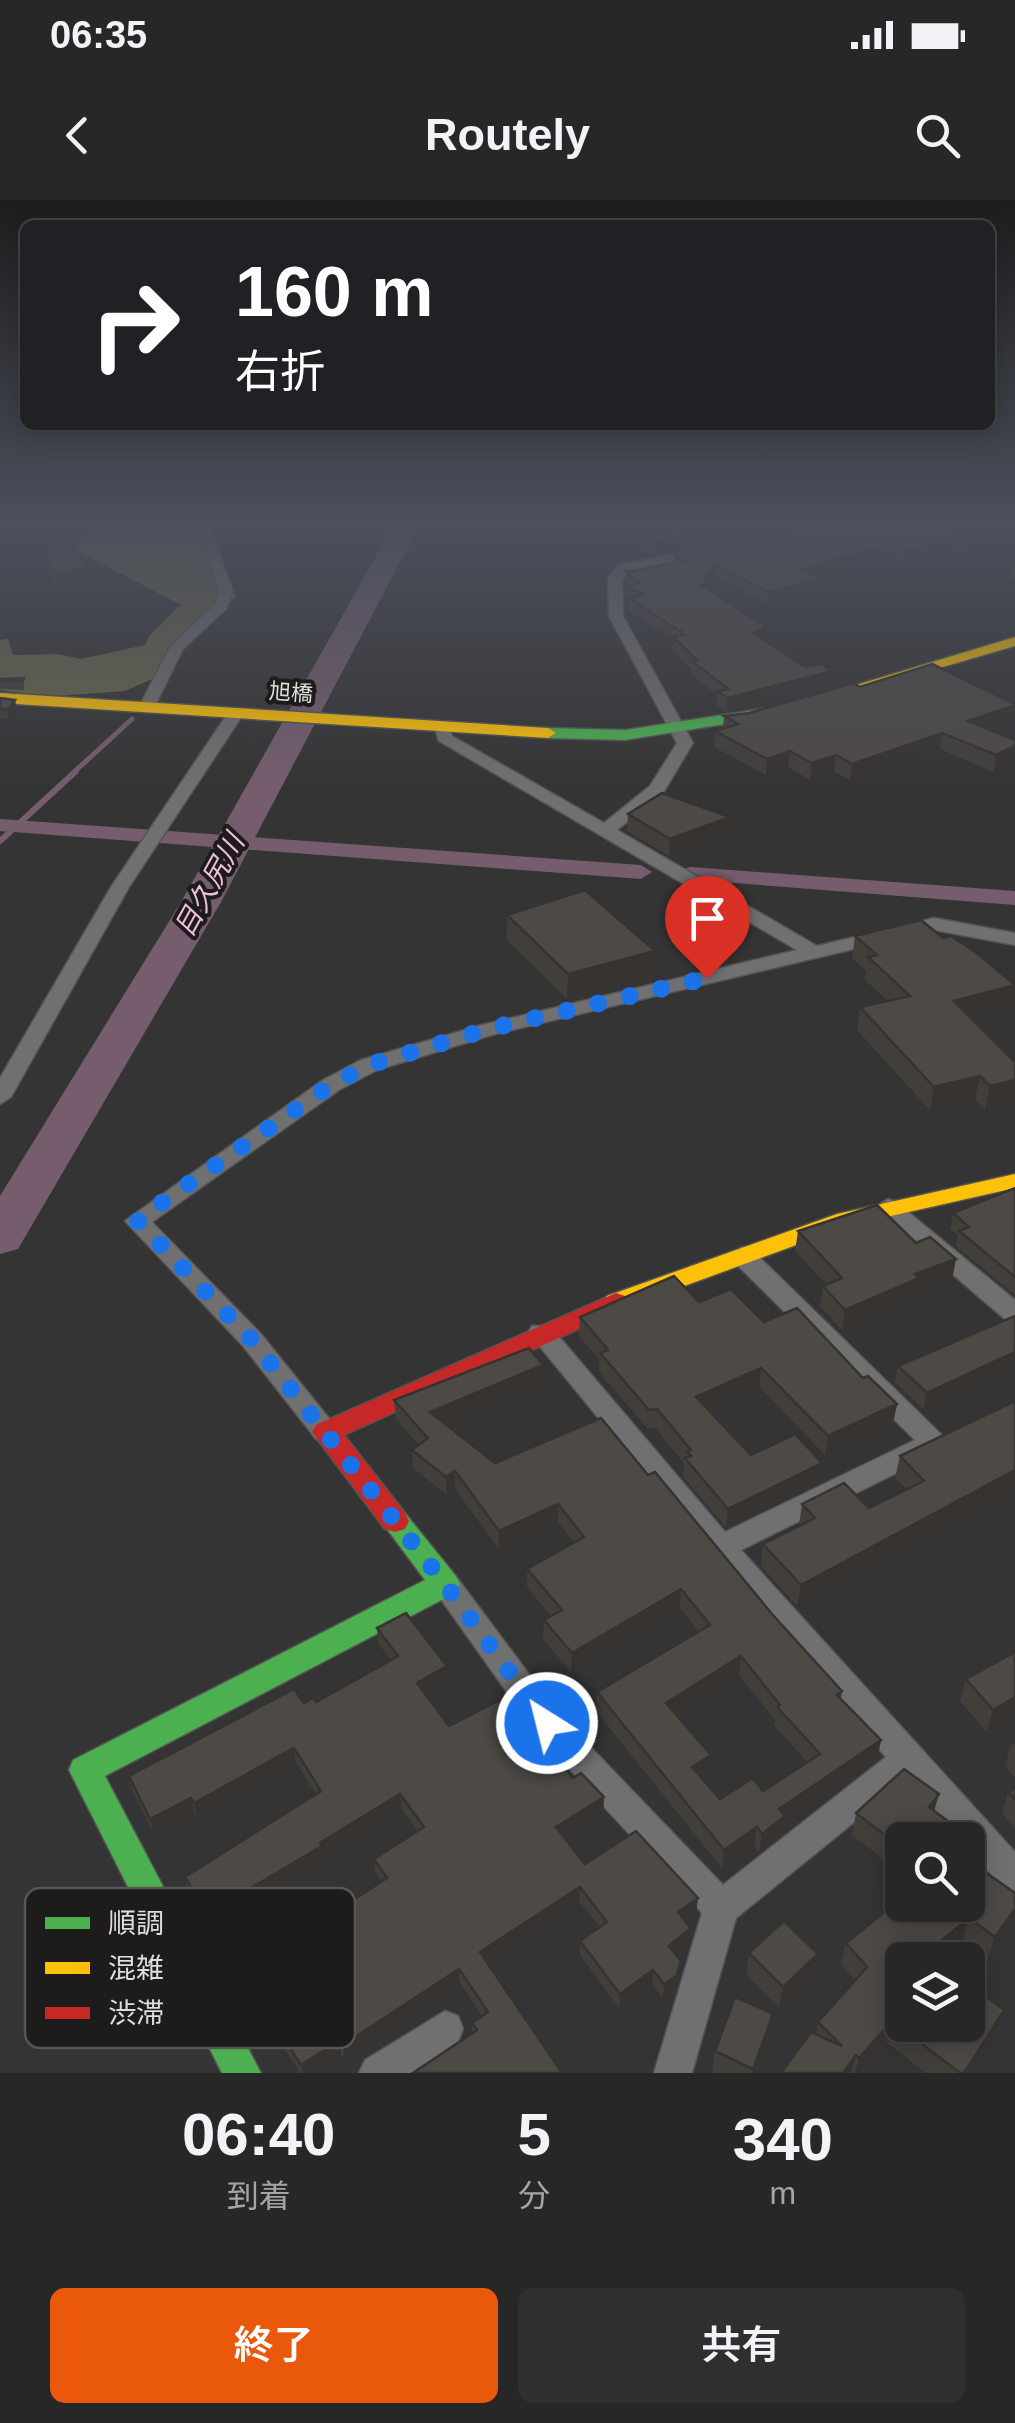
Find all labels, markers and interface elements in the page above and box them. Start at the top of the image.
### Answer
text: 06:35 [50,14,147,56]
icon: back [50,108,105,163]
icon: search [910,108,965,163]
text: Routely [425,109,590,160]
text: 160 m [235,253,433,331]
icon: right [70,260,200,390]
text: 右折 [235,346,325,397]
street label: 旭橋 [268,678,314,707]
water label: 目久尻川 [169,826,252,942]
pin [665,876,750,979]
icon: arrive [680,891,735,946]
position arrow [495,1671,599,1775]
map controls [885,1822,985,2042]
button: search [885,1822,985,1922]
legend [25,1888,355,2048]
text: 順調 [108,1908,164,1939]
button: layers [885,1942,985,2042]
text: 混雑 [108,1953,164,1984]
text: 渋滞 [108,1998,164,2029]
text: 06:40 [182,2101,335,2168]
text: 5 [517,2101,551,2168]
text: 340 [733,2106,833,2173]
text: m [770,2175,796,2211]
text: 到着 [227,2178,291,2214]
text: 分 [518,2178,550,2214]
button: 終了 [50,2288,498,2403]
button: 共有 [518,2288,965,2403]

